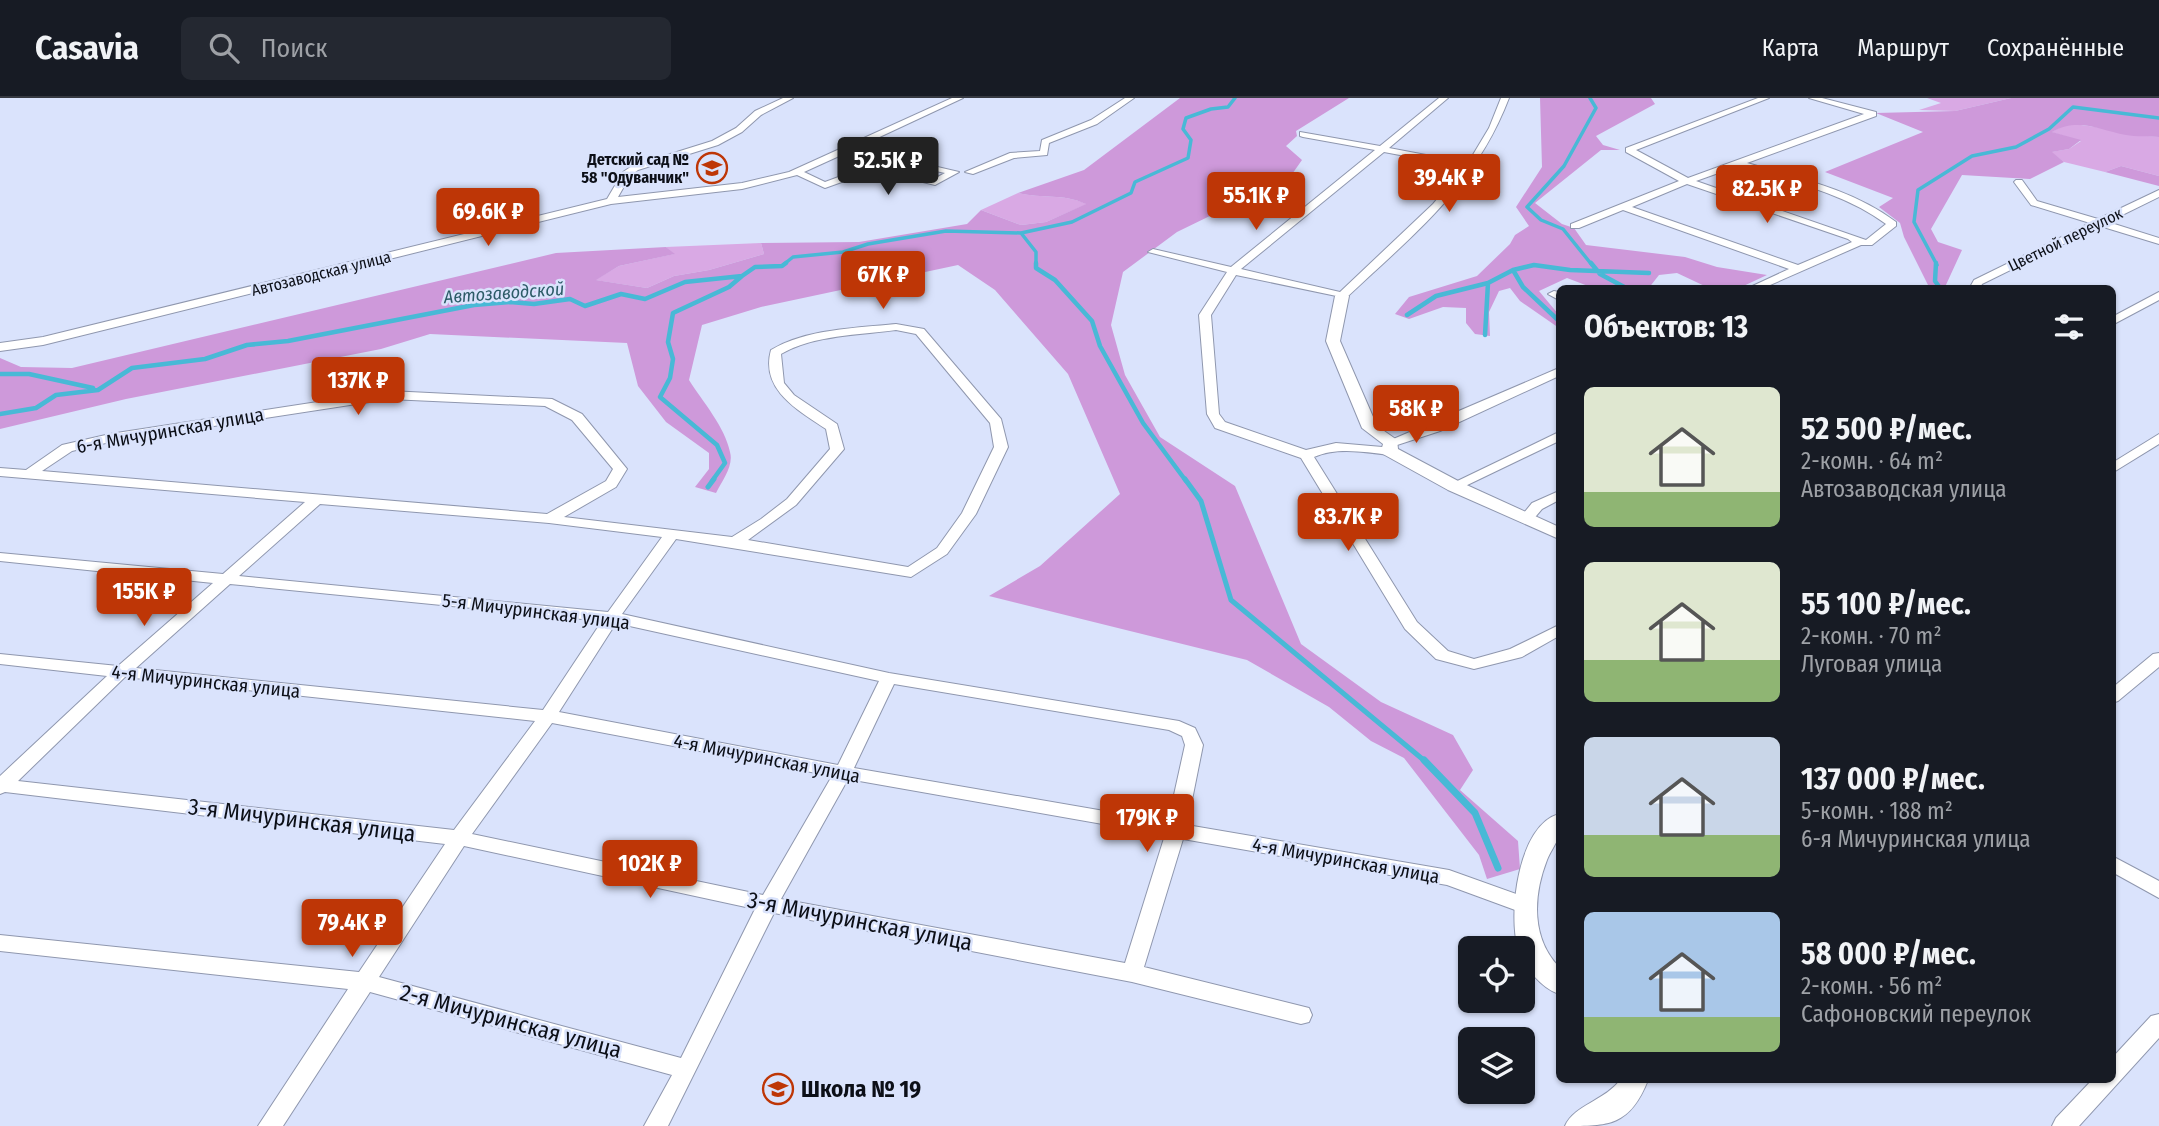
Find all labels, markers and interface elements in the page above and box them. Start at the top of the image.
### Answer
search box [181,17,671,80]
text: Casavia [35,28,139,68]
icon: search [205,29,243,67]
text: Поиск [261,33,328,64]
text: Карта [1762,34,1819,62]
text: Маршрут [1857,34,1949,62]
text: Сохранённые [1987,34,2124,62]
pin: 52.5K ₽ [823,138,953,197]
text: 52.5K ₽ [853,146,923,174]
place label: Детский сад № 58 "Одуванчик" [581,150,689,187]
school or university icon: Детский сад № 58 "Одуванчик" [695,151,729,185]
pin: 39.4K ₽ [1384,155,1514,214]
text: 39.4K ₽ [1414,163,1484,191]
pin: 82.5K ₽ [1702,166,1832,225]
pin: 55.1K ₽ [1191,172,1321,232]
text: 82.5K ₽ [1732,174,1802,202]
text: 55.1K ₽ [1223,181,1289,209]
pin: 69.6K ₽ [423,188,553,248]
text: 69.6K ₽ [452,197,524,225]
street label: Цветной переулок [2005,203,2126,275]
street label: Автозаводская улица [249,247,393,300]
pin: 67K ₽ [834,252,932,311]
text: 67K ₽ [857,260,909,288]
water label: Автозаводской [442,278,565,308]
icon: filters [2050,308,2088,346]
text: Объектов: 13 [1584,309,1748,345]
pin: 137K ₽ [301,358,415,417]
text: 137K ₽ [328,366,388,394]
pin: 58K ₽ [1367,386,1465,445]
text: 58K ₽ [1389,394,1443,422]
street label: 6-я Мичуринская улица [75,403,265,458]
text: 52 500 ₽/мес. [1801,411,1972,447]
icon: home [1640,415,1724,499]
text: 2-комн. · 64 m² [1801,447,1943,475]
text: Автозаводская улица [1801,475,2007,503]
pin: 83.7K ₽ [1283,494,1413,553]
text: 83.7K ₽ [1314,502,1382,530]
pin: 155K ₽ [87,568,201,628]
text: 155K ₽ [113,577,175,605]
text: 55 100 ₽/мес. [1801,586,1971,622]
street label: 5-я Мичуринская улица [441,589,631,634]
icon: home [1640,590,1724,674]
text: 2-комн. · 70 m² [1801,622,1941,650]
text: Луговая улица [1801,650,1942,678]
street label: 4-я Мичуринская улица [111,660,301,703]
street label: 4-я Мичуринская улица [672,729,862,788]
text: 137 000 ₽/мес. [1801,761,1985,797]
icon: home [1640,765,1724,849]
street label: 3-я Мичуринская улица [187,792,417,848]
pin: 179K ₽ [1090,794,1204,854]
text: 5-комн. · 188 m² [1801,797,1953,825]
text: 179K ₽ [1116,803,1178,831]
text: 6-я Мичуринская улица [1801,825,2031,853]
street label: 4-я Мичуринская улица [1251,833,1441,888]
pin: 102K ₽ [593,840,707,900]
text: 102K ₽ [618,849,682,877]
street label: 3-я Мичуринская улица [745,885,975,957]
pin: 79.4K ₽ [287,900,417,959]
text: 79.4K ₽ [318,908,386,936]
map controls [1458,936,1535,1104]
button: locate [1458,936,1535,1013]
text: 58 000 ₽/мес. [1801,936,1976,972]
icon: home [1640,940,1724,1024]
text: 2-комн. · 56 m² [1801,972,1942,1000]
street label: 2-я Мичуринская улица [397,978,625,1064]
text: Сафоновский переулок [1801,1000,2031,1028]
button: layers [1458,1027,1535,1104]
school or university icon: Школа № 19 [761,1072,795,1106]
place label: Школа № 19 [801,1075,921,1103]

